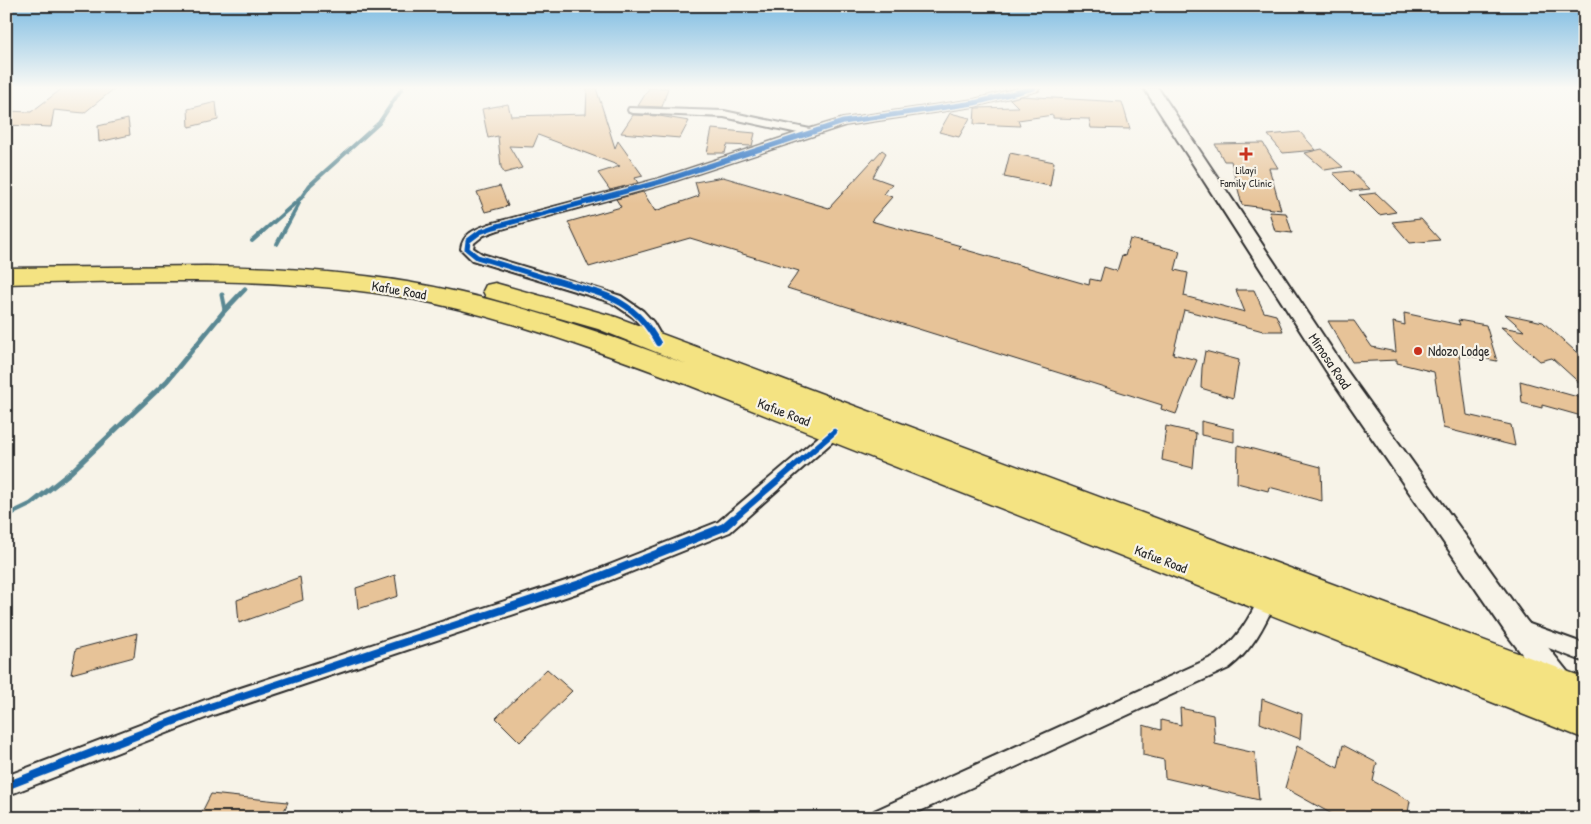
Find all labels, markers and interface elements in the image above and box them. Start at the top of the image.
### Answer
marker: Lilayi Family Clinic [1239,147,1253,161]
place label: Lilayi Family Clinic [1219,163,1273,190]
street label: Kafue Road [370,275,428,304]
street label: Mimosa Road [1305,329,1356,393]
place label: Ndozo Lodge [1428,341,1490,361]
marker: Ndozo Lodge [1412,345,1424,357]
street label: Kafue Road [755,393,814,430]
street label: Kafue Road [1132,540,1191,577]

